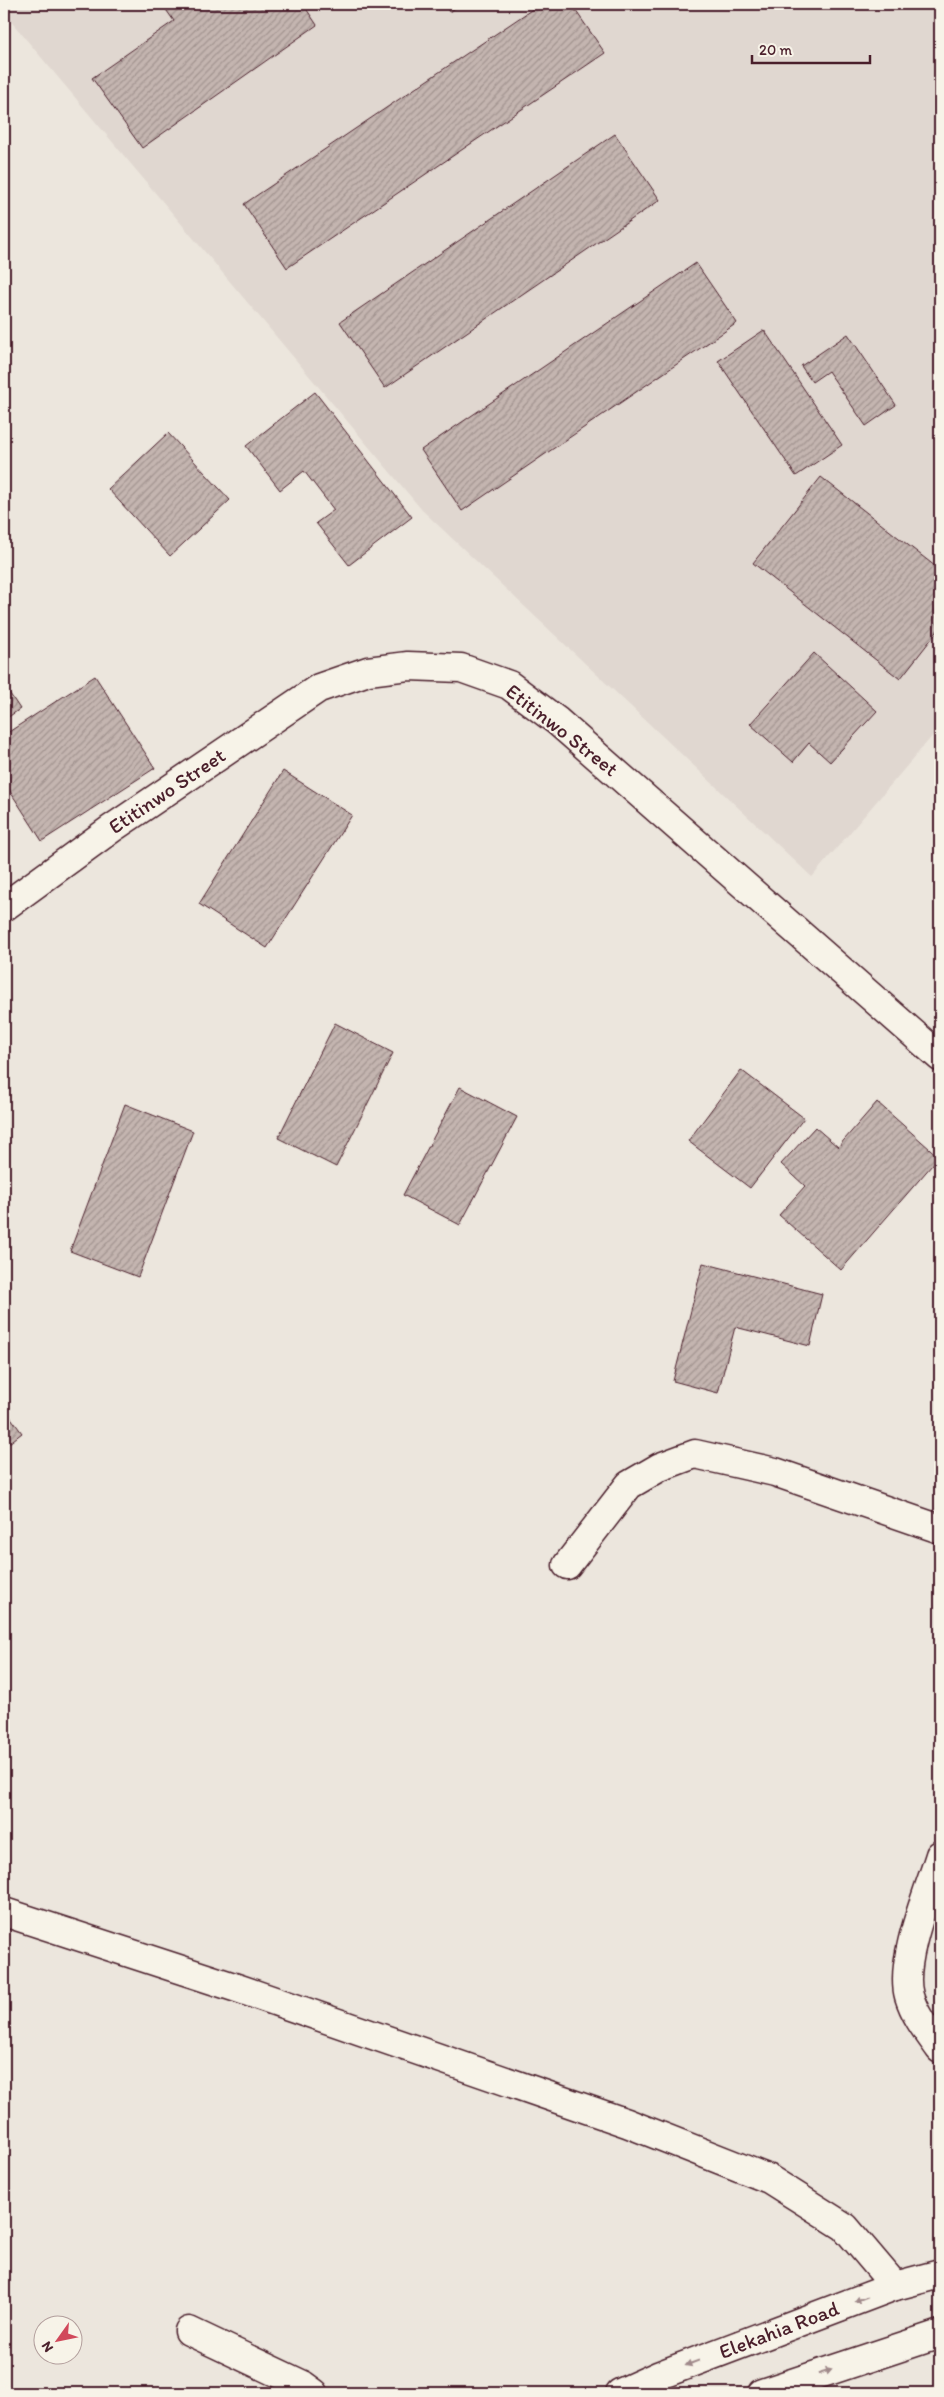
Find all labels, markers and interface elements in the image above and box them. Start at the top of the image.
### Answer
scale bar [752,32,869,64]
text: 20 m [759,41,793,59]
street label: Etitinwo Street [501,678,624,781]
street label: Etitinwo Street [104,742,230,839]
street label: Elekahia Road [715,2295,843,2364]
one-way arrow [853,2296,868,2303]
north arrow [32,2314,82,2364]
text: N [38,2338,57,2355]
one-way arrow [684,2359,699,2367]
one-way arrow [818,2368,833,2376]

